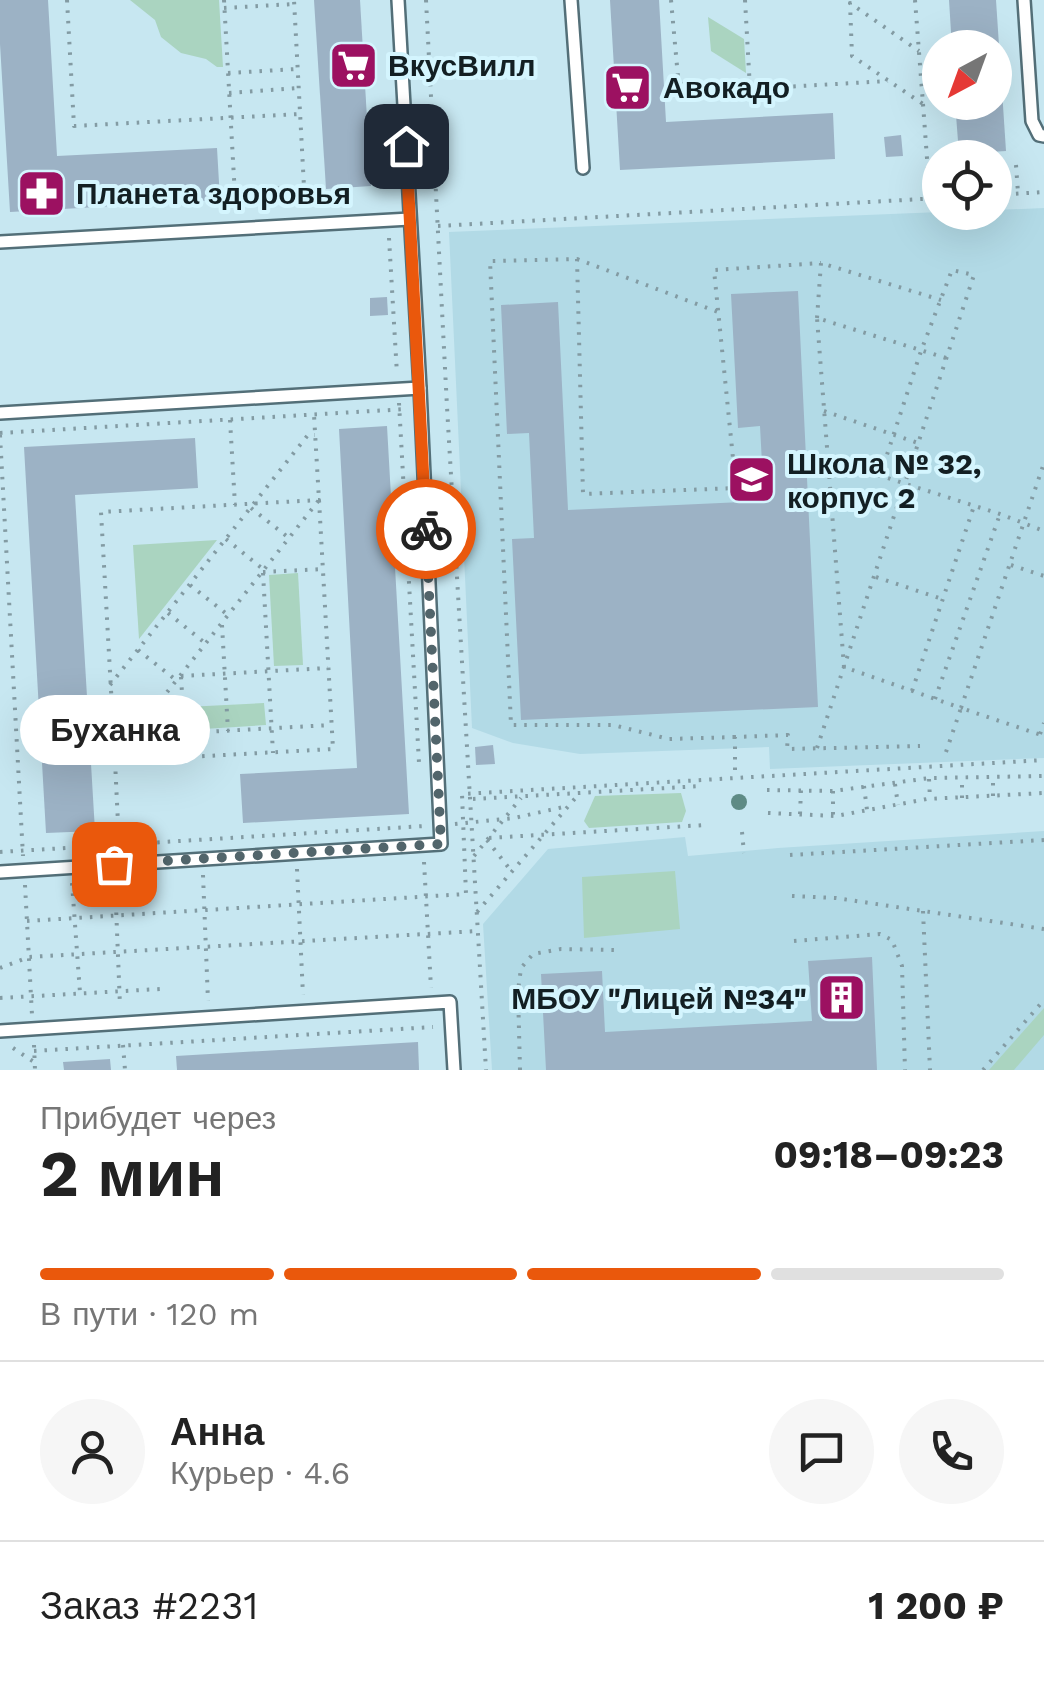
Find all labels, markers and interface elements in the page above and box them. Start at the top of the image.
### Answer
north arrow [922,30,1012,120]
map controls [922,30,1012,230]
supermarket icon: ВкусВилл [327,39,379,91]
place label: ВкусВилл [388,48,536,83]
supermarket icon: Авокадо [602,61,654,113]
place label: Авокадо [663,70,790,105]
pin [364,104,449,189]
icon: home [379,119,434,174]
button: locate [922,140,1012,230]
pharmacy icon: Планета здоровья [15,167,67,219]
place label: Планета здоровья [76,176,351,211]
place label: Школа № 32, корпус 2 [787,446,982,515]
school or university icon: Школа № 32, корпус 2 [726,454,778,506]
courier [376,479,476,579]
icon: bike [399,502,454,557]
callout: Буханка [19,694,209,764]
text: Буханка [50,711,180,749]
pin [72,822,157,907]
icon: bag [87,837,142,892]
building icon: МБОУ "Лицей №34" [816,972,868,1024]
place label: МБОУ "Лицей №34" [511,981,807,1016]
text: Прибудет через [40,1099,276,1137]
text: 09:18–09:23 [774,1133,1004,1177]
text: 2 мин [40,1136,225,1212]
text: В пути · 120 m [40,1295,259,1333]
button: person [40,1399,145,1504]
button: chat [769,1399,874,1504]
button: phone [899,1399,1004,1504]
text: Анна [170,1410,264,1454]
text: Курьер · 4.6 [170,1454,350,1492]
text: Заказ #2231 [40,1584,258,1628]
text: 1 200 ₽ [868,1584,1004,1628]

